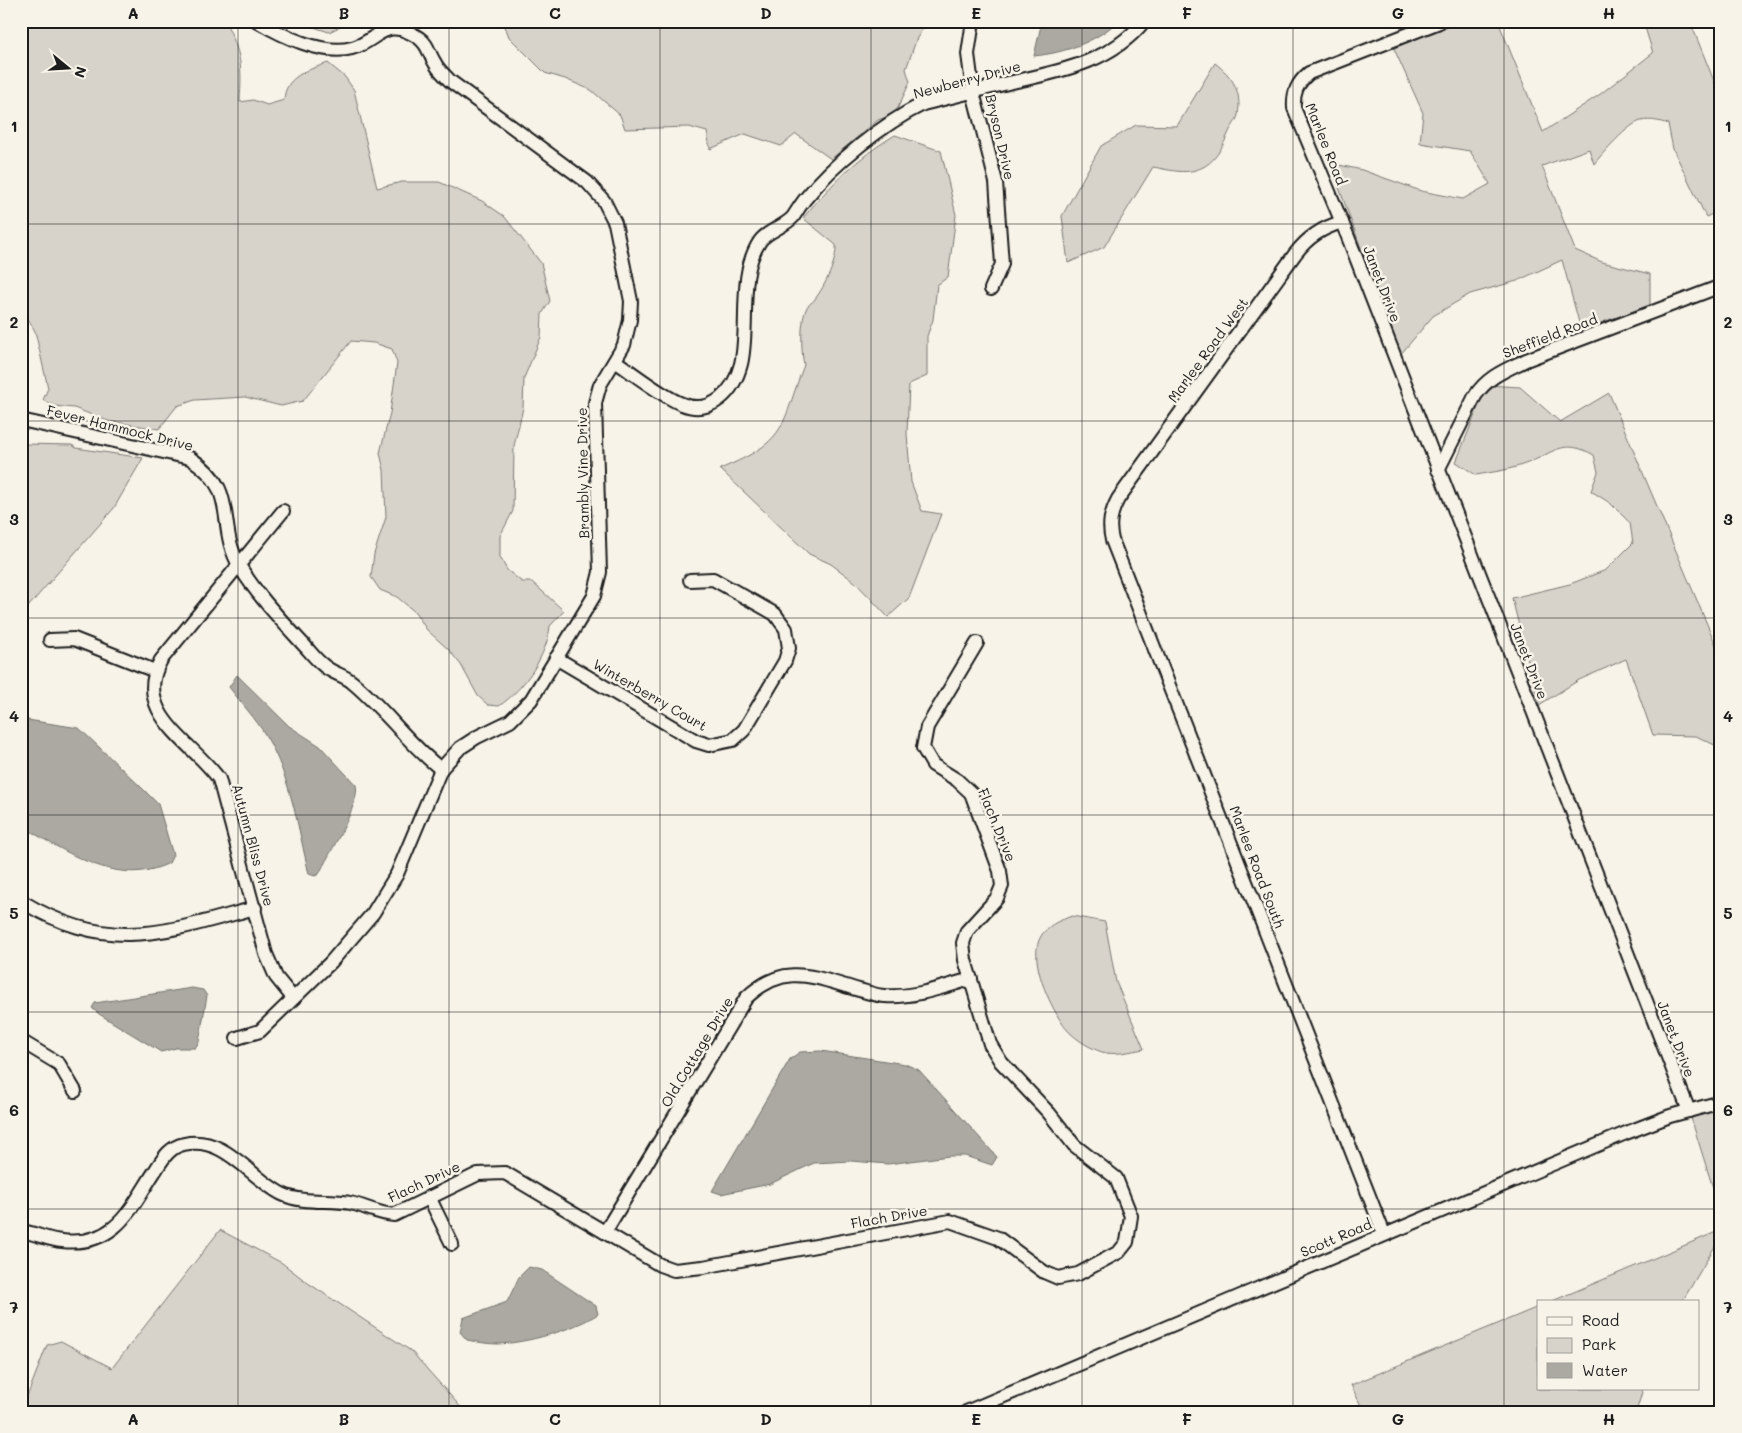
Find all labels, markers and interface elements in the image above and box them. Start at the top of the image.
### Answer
text: A [127,2,139,23]
text: B [339,2,349,23]
text: C [549,2,561,23]
text: D [760,2,772,23]
text: E [971,2,981,23]
text: F [1182,2,1192,23]
text: G [1392,2,1404,23]
text: H [1603,2,1615,23]
north arrow [42,42,92,92]
street label: Newberry Drive [911,56,1023,103]
text: N [70,64,92,80]
street label: Bryson Drive [981,92,1020,182]
street label: Marlee Road [1301,100,1352,188]
text: 1 [10,115,18,136]
text: 1 [1724,115,1732,136]
street label: Janet Drive [1359,243,1406,325]
street label: Marlee Road West [1163,293,1252,406]
street label: Sheffield Road [1500,309,1600,362]
text: 2 [10,311,19,332]
text: 2 [1724,311,1733,332]
street label: Fever Hammock Drive [45,400,195,455]
street label: Brambly Vine Drive [572,407,593,539]
text: 3 [9,508,19,529]
text: 3 [1723,508,1733,529]
street label: Janet Drive [1506,620,1553,702]
street label: Winterberry Court [590,654,711,735]
text: 4 [9,705,19,726]
text: 4 [1723,705,1733,726]
street label: Autumn Bliss Drive [228,781,279,908]
street label: Flach Drive [974,785,1021,864]
street label: Marlee Road South [1225,803,1290,931]
text: 5 [9,902,19,923]
text: 5 [1723,902,1733,923]
street label: Old Cottage Drive [656,993,737,1110]
street label: Janet Drive [1653,998,1700,1080]
text: 6 [9,1099,19,1120]
text: 6 [1723,1099,1733,1120]
street label: Flach Drive [385,1157,463,1207]
street label: Flach Drive [849,1200,929,1233]
street label: Scott Road [1297,1214,1375,1261]
text: 7 [10,1296,19,1317]
text: 7 [1724,1296,1733,1317]
legend [1537,1300,1700,1390]
text: Road [1582,1310,1619,1330]
text: Park [1582,1334,1616,1354]
text: Water [1582,1360,1628,1380]
text: A [127,1408,139,1429]
text: B [339,1408,349,1429]
text: C [549,1408,561,1429]
text: D [760,1408,772,1429]
text: E [971,1408,981,1429]
text: F [1182,1408,1192,1429]
text: G [1392,1408,1404,1429]
text: H [1603,1408,1615,1429]

